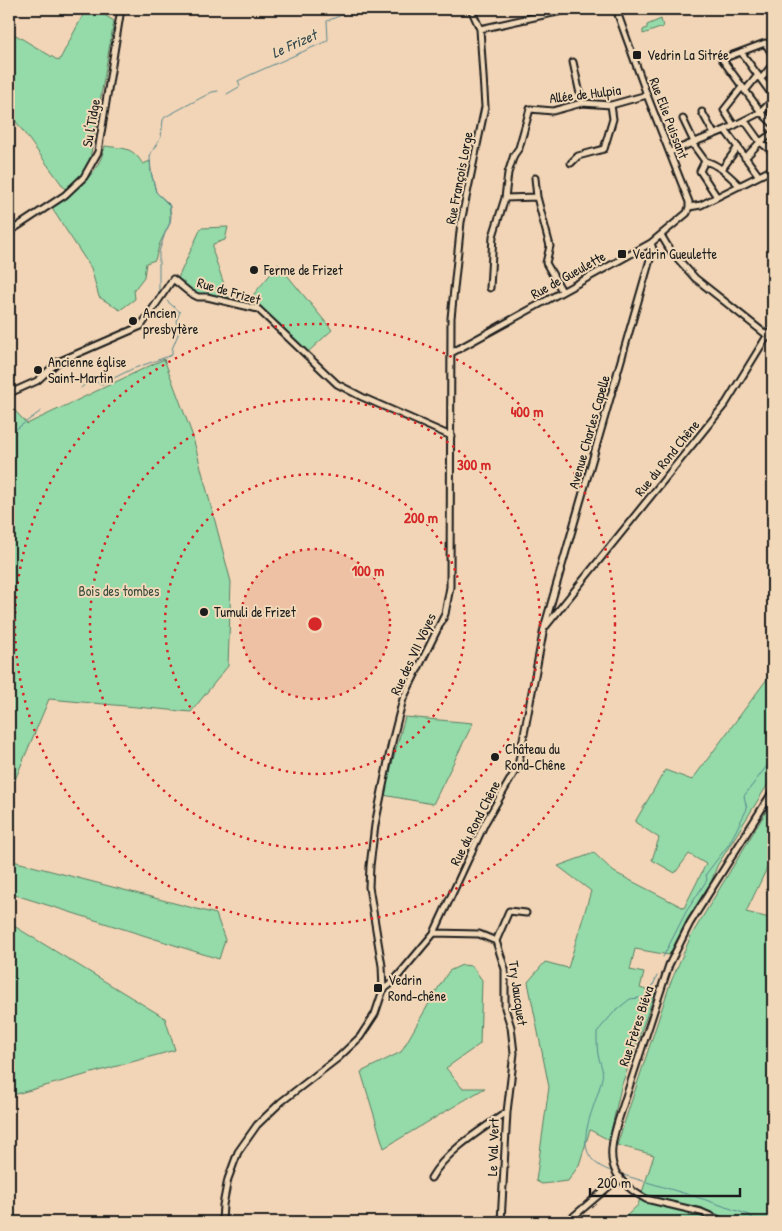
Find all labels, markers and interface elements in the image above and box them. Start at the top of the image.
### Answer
water label: Le Frizet [268,23,322,63]
place label: Vedrin La Sitrée [647,45,729,64]
marker: Vedrin La Sitrée [631,49,643,61]
street label: Rue Elie Puissant [645,75,694,161]
street label: Allée de Hulpia [548,80,622,108]
street label: Su l'Tîdge [77,97,105,148]
street label: Rue François Lorge [440,130,478,226]
place label: Vedrin Gueulette [632,244,717,263]
street label: Rue de Gueulette [527,246,609,303]
marker: Vedrin Gueulette [616,248,628,260]
place label: Ferme de Frizet [263,260,343,279]
marker: Ferme de Frizet [248,264,260,276]
street label: Rue de Frizet [195,272,263,309]
place label: Ancien presbytère [143,303,199,339]
marker: Ancien presbytère [127,315,139,327]
place label: Ancienne église Saint-Martin [48,352,127,387]
marker: Ancienne église Saint-Martin [32,364,44,376]
street label: Avenue Charles Capelle [563,372,615,491]
text: 400 m [511,401,543,422]
street label: Rue du Rond Chêne [630,415,704,500]
text: 300 m [457,454,491,475]
text: 200 m [404,507,438,528]
text: 100 m [352,560,384,581]
park label: Bois des tombes [79,581,159,600]
place label: Tumuli de Frizet [214,602,296,621]
marker: Tumuli de Frizet [198,606,210,618]
street label: Rue des VII Vôyes [385,610,441,698]
centre of rings [306,615,324,633]
place label: Château du Rond-Chêne [505,739,566,774]
marker: Château du Rond-Chêne [489,751,501,763]
street label: Rue du Rond Chêne [445,777,504,869]
street label: Try Jaucquet [504,959,532,1027]
place label: Vedrin Rond-chêne [388,970,447,1005]
marker: Vedrin Rond-chêne [372,982,384,994]
street label: Rue Frères Biéva [614,983,658,1068]
street label: Le Val Vert [482,1118,503,1176]
scale bar [590,1166,740,1198]
text: 200 m [597,1172,631,1193]

